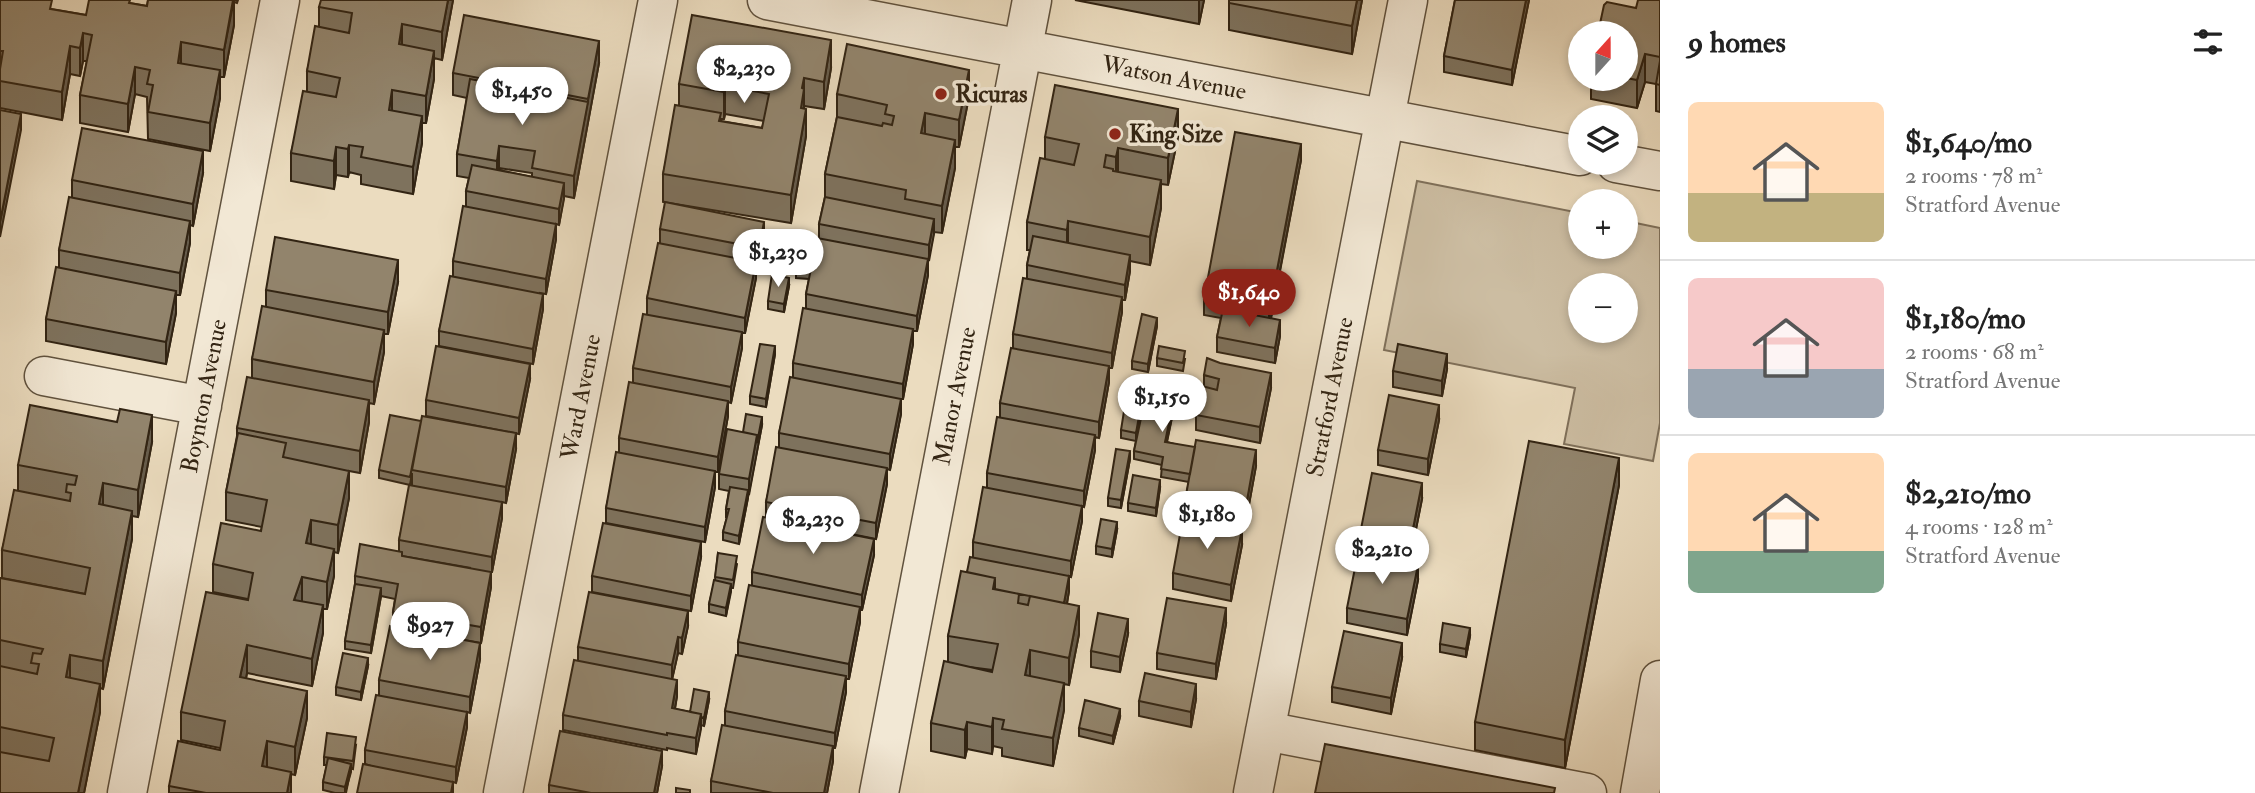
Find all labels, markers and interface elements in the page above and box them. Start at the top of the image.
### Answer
north arrow [1568,21,1638,91]
map controls [1568,21,1638,343]
icon: filters [2189,23,2227,61]
text: 9 homes [1688,24,1786,61]
pin: $2,230 [687,46,801,105]
street label: Watson Avenue [1098,49,1249,107]
text: $2,230 [713,53,775,82]
pin: $1,450 [465,68,579,127]
text: $1,450 [491,75,553,104]
place label: Ricuras [955,79,1028,110]
marker: Ricuras [933,86,949,102]
button: layers [1568,105,1638,175]
place label: King Size [1129,119,1223,150]
text: $1,640/mo [1905,124,2032,161]
marker: King Size [1107,126,1123,142]
icon: home [1744,130,1828,214]
text: 2 rooms · 78 m² [1905,161,2043,190]
button: + [1568,189,1638,259]
text: Stratford Avenue [1905,190,2060,219]
pin: $1,230 [721,230,835,289]
text: $1,230 [749,237,807,266]
pin: $1,640 [1192,270,1306,329]
button: − [1568,273,1638,343]
text: $1,640 [1218,277,1280,306]
text: $1,180/mo [1905,300,2025,337]
icon: home [1744,306,1828,390]
street label: Stratford Avenue [1299,315,1361,479]
street label: Boynton Avenue [174,316,234,476]
street label: Manor Avenue [926,324,984,468]
street label: Ward Avenue [553,332,608,463]
text: 2 rooms · 68 m² [1905,337,2044,366]
text: Stratford Avenue [1905,366,2060,395]
pin: $1,150 [1105,374,1219,434]
text: $1,150 [1134,382,1190,411]
text: $2,210/mo [1905,475,2031,512]
icon: home [1744,481,1828,565]
pin: $1,180 [1150,491,1264,551]
pin: $2,230 [756,496,870,556]
text: $1,180 [1178,499,1236,528]
text: $2,230 [782,504,844,533]
text: 4 rooms · 128 m² [1905,512,2053,541]
pin: $2,210 [1325,526,1439,586]
text: $2,210 [1351,534,1413,563]
text: Stratford Avenue [1905,541,2060,570]
pin: $927 [389,602,471,662]
text: $927 [407,610,453,639]

